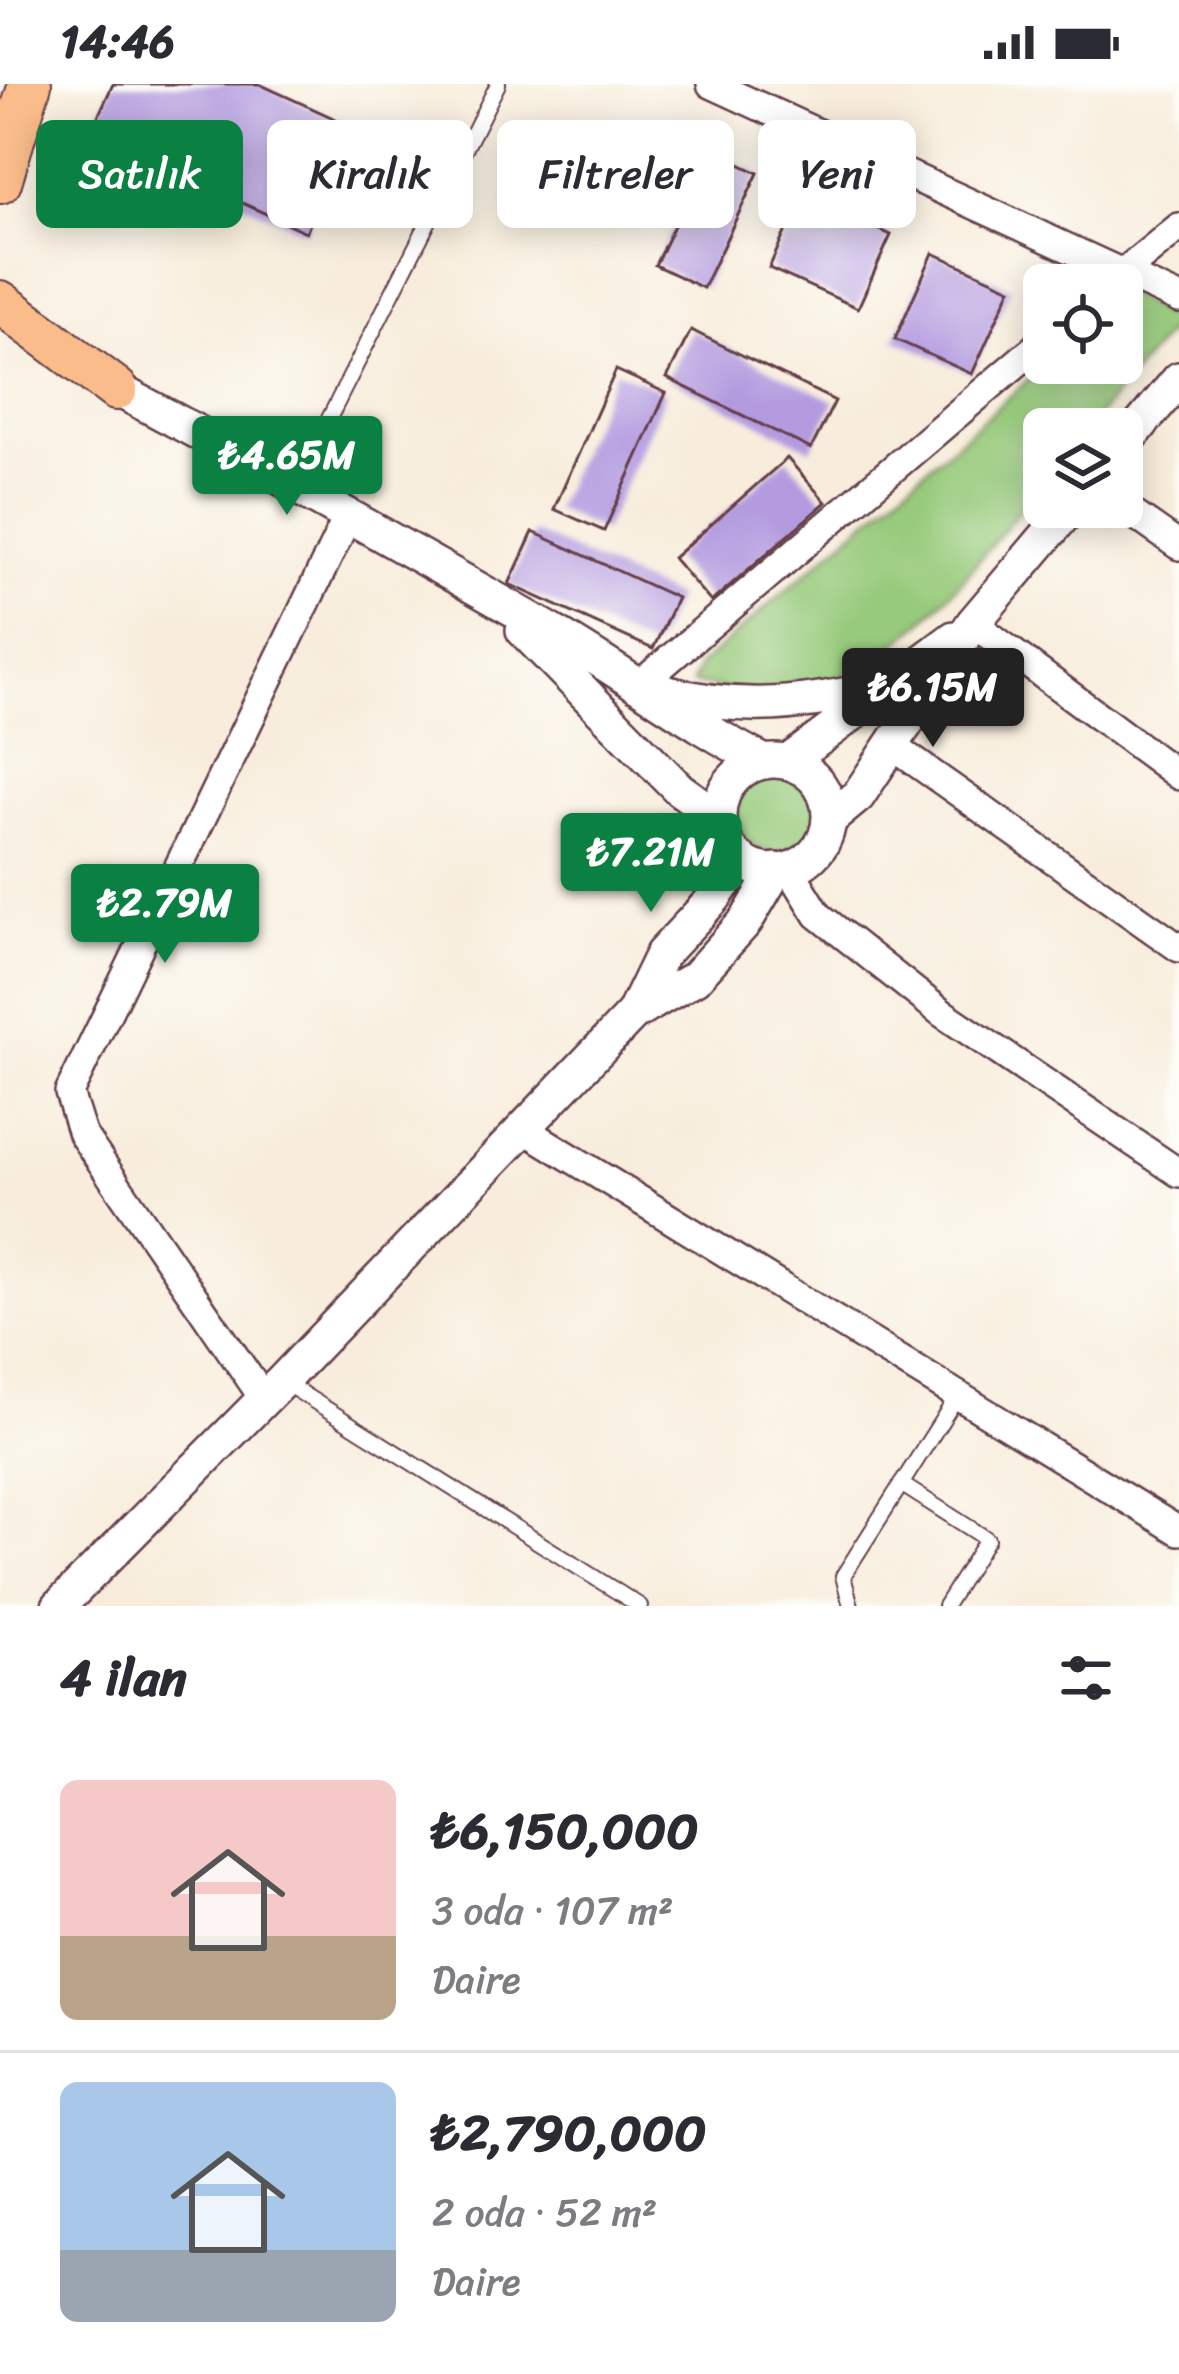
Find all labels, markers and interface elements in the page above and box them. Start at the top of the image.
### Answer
text: 14:46 [60,2,175,82]
chip: Satılık [36,120,243,228]
chip: Kiralık [267,120,473,228]
chip: Filtreler [497,120,734,228]
chip: Yeni [758,120,916,228]
map controls [1023,264,1143,528]
button: locate [1023,264,1143,384]
button: layers [1023,408,1143,528]
pin: ₺4.65M [189,416,385,518]
text: ₺4.65M [219,420,355,489]
pin: ₺6.15M [835,648,1031,750]
text: ₺6.15M [869,652,997,721]
pin: ₺7.21M [553,813,749,915]
text: ₺7.21M [588,817,714,886]
pin: ₺2.79M [67,864,263,966]
text: ₺2.79M [98,868,232,937]
text: 4 ilan [60,1633,187,1723]
icon: filters [1053,1645,1119,1711]
text: ₺6,150,000 [432,1786,699,1876]
icon: home [156,1828,300,1972]
text: 3 oda · 107 m² [432,1876,673,1945]
text: Daire [432,1945,520,2014]
text: ₺2,790,000 [432,2088,706,2178]
icon: home [156,2130,300,2274]
text: 2 oda · 52 m² [432,2178,657,2247]
text: Daire [432,2247,520,2316]

